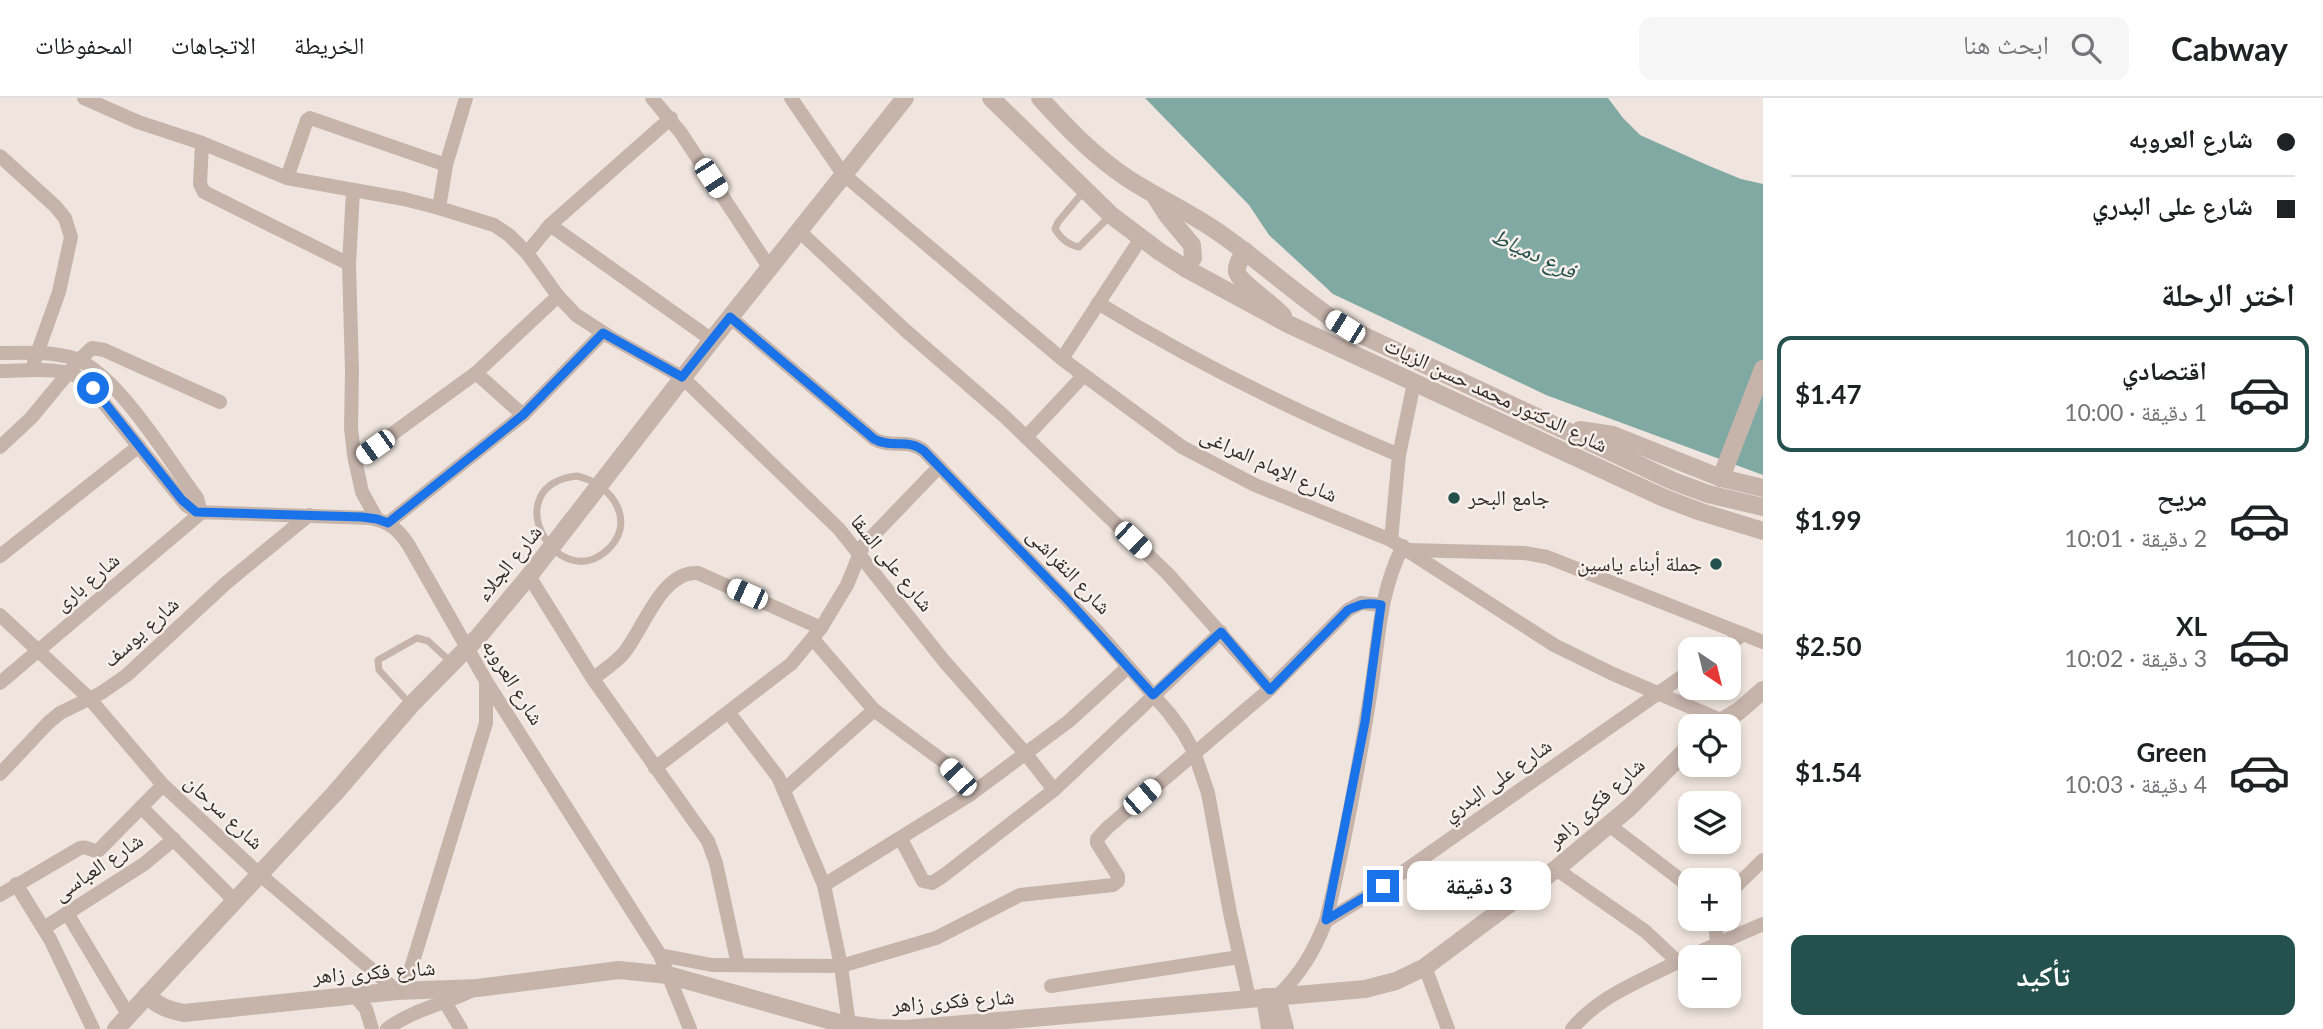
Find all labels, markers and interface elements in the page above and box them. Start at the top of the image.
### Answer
search box [1639,17,2129,80]
text: ابحث هنا [1963,28,2049,60]
text: Cabway [2171,28,2288,68]
icon: search [2067,29,2105,67]
text: المحفوظات [35,30,133,59]
text: الاتجاهات [171,30,256,59]
text: الخريطة [294,30,365,59]
text: شارع العروبه [2128,122,2253,154]
car [691,155,732,201]
text: شارع على البدري [2092,189,2253,221]
water label: فرع دمياط [1487,220,1582,286]
text: اختر الرحلة [2161,274,2295,313]
car [1322,307,1369,347]
street label: شارع الدكتور محمد حسن الزيات [1380,331,1612,458]
text: اقتصادي [2122,354,2207,386]
icon: car [2228,363,2291,426]
route start [77,372,109,404]
text: $1.47 [1795,378,1862,410]
text: 1 دقيقة · 10:00 [2064,398,2207,426]
street label: شارع الإمام المراغى [1196,421,1342,509]
car [352,426,399,468]
text: مريح [2157,480,2207,512]
place label: جامع البحر [1467,484,1550,511]
icon: car [2228,489,2291,552]
marker: جامع البحر [1446,490,1462,506]
text: $1.99 [1795,504,1862,536]
street label: شارع على السقا [845,508,940,617]
car [1111,518,1156,562]
street label: شارع الجلاء [470,519,548,606]
street label: شارع النقراشى [1021,521,1118,620]
text: 2 دقيقة · 10:01 [2064,524,2207,552]
street label: شارع بارى [48,546,125,617]
place label: جملة أبناء ياسين [1577,550,1702,577]
marker: جملة أبناء ياسين [1708,556,1724,572]
car [724,576,771,612]
street label: شارع يوسف [97,590,184,673]
text: XL [2176,610,2207,642]
icon: car [2228,615,2291,678]
text: $2.50 [1795,630,1862,662]
street label: شارع العروبه [476,633,551,730]
north arrow [1678,637,1741,700]
map controls [1678,637,1741,1008]
text: 3 دقيقة · 10:02 [2064,644,2207,672]
button: locate [1678,714,1741,777]
street label: شارع على البدري [1437,732,1559,830]
text: Green [2137,736,2207,768]
icon: car [2228,741,2291,804]
street label: شارع فكرى زاهر [1540,751,1650,854]
car [936,754,981,800]
text: $1.54 [1795,756,1862,788]
street label: شارع سرحان [179,768,270,855]
text: 4 دقيقة · 10:03 [2064,770,2207,798]
car [1120,775,1165,819]
button: layers [1678,791,1741,854]
street label: شارع العباسى [47,827,148,907]
callout: 3 دقيقة [1408,862,1551,910]
button: + [1678,868,1741,931]
route end [1367,870,1399,902]
text: 3 دقيقة [1445,871,1513,899]
button: تأكيد [1791,935,2295,1015]
button: − [1678,945,1741,1008]
street label: شارع فكرى زاهر [311,954,436,989]
street label: شارع فكرى زاهر [890,983,1015,1018]

